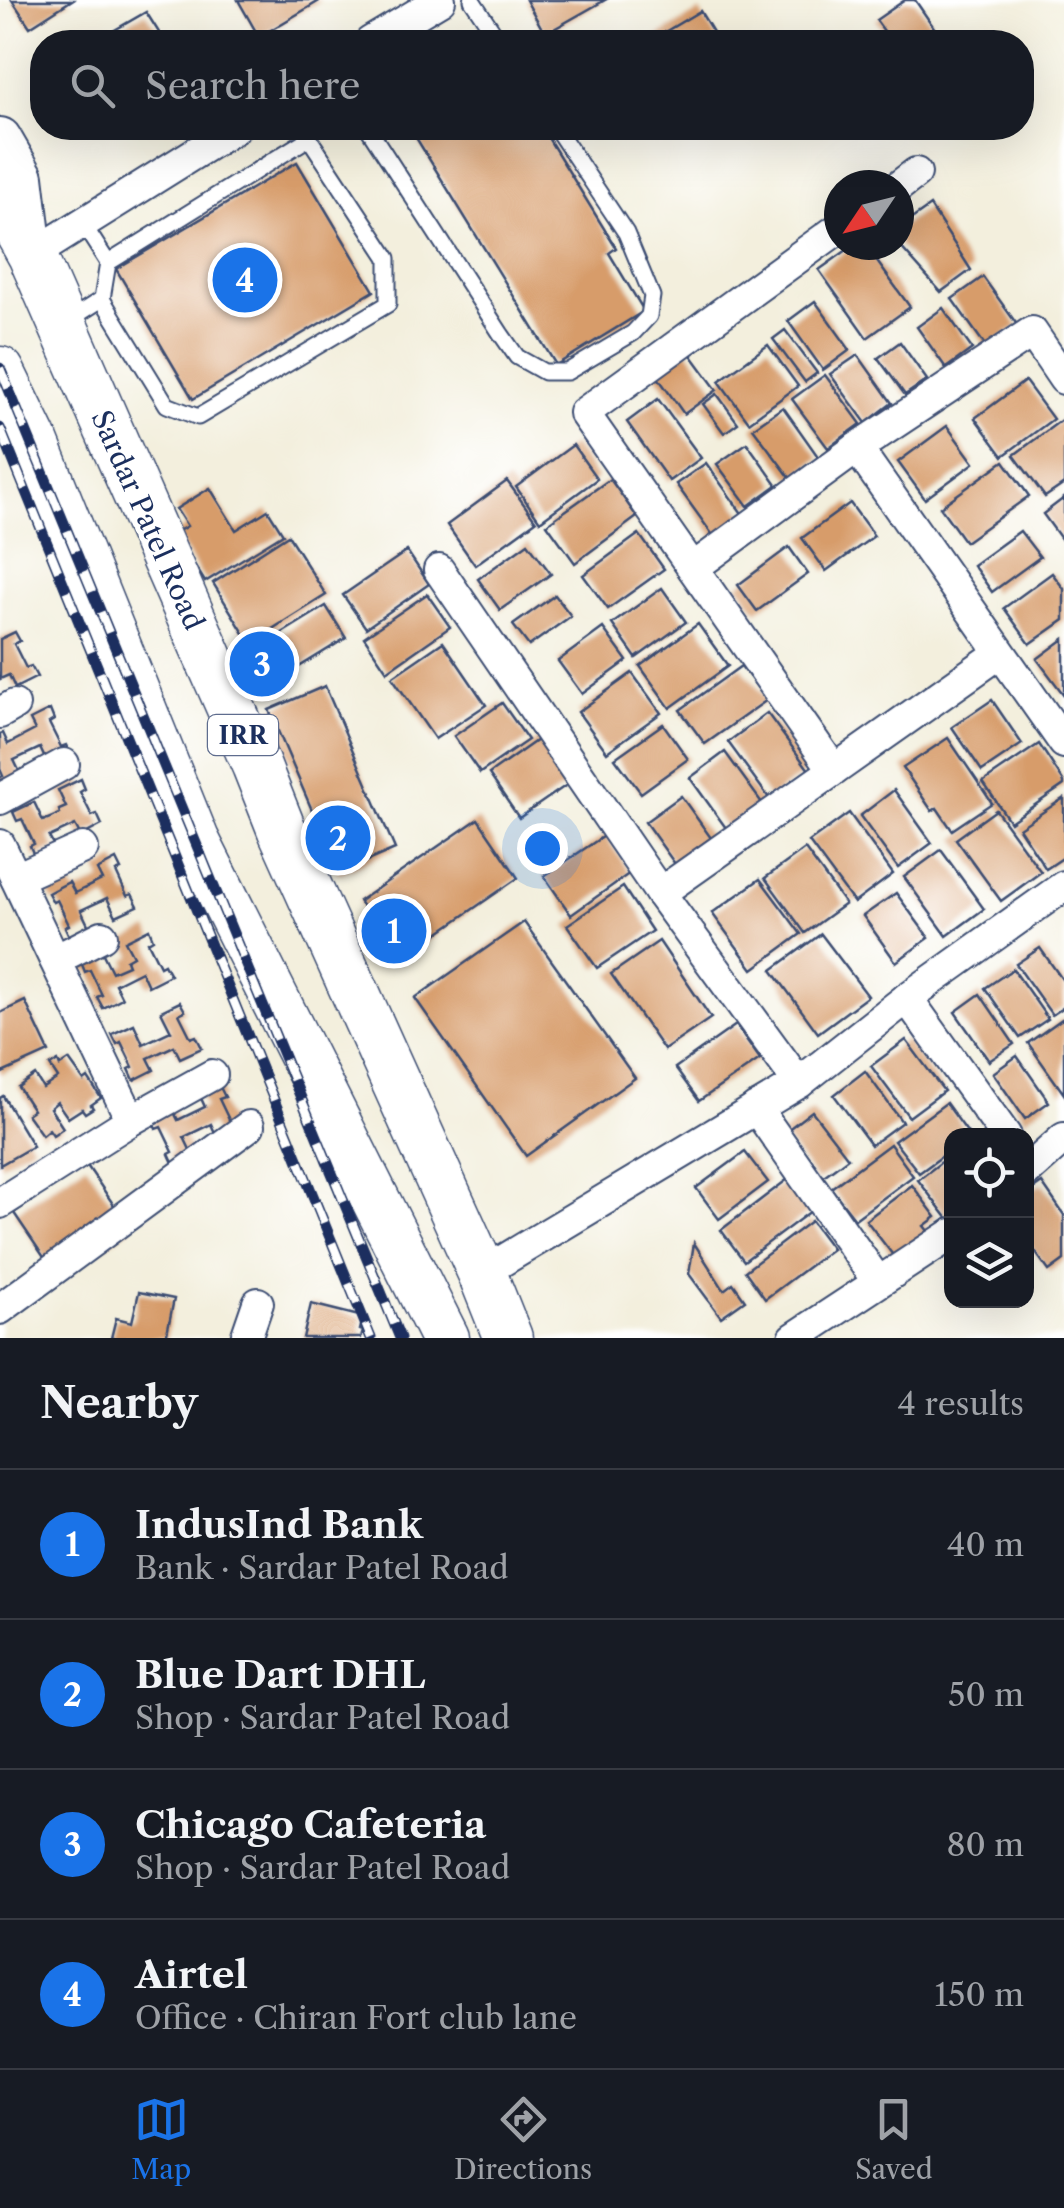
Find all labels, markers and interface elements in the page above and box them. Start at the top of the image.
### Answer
search box [30,30,1034,140]
icon: search [65,58,120,113]
text: Search here [145,62,360,109]
north arrow [824,170,914,260]
pin: 4 [212,242,278,318]
street label: Sardar Patel Road [84,405,212,635]
pin: 3 [230,626,294,702]
road number: IRR [208,715,278,755]
pin: 2 [306,800,370,876]
your location [517,823,568,874]
pin: 1 [362,894,426,968]
map controls [944,1128,1034,1308]
button: locate [944,1128,1034,1218]
button: layers [944,1218,1034,1308]
text: Nearby [40,1377,198,1429]
text: 4 results [898,1384,1024,1423]
text: IndusInd Bank [135,1501,423,1548]
text: 1 [65,1525,80,1564]
text: 40 m [947,1525,1024,1564]
text: Bank · Sardar Patel Road [135,1548,509,1587]
text: Blue Dart DHL [135,1651,426,1698]
text: 2 [63,1675,82,1714]
text: 50 m [948,1675,1024,1714]
text: Shop · Sardar Patel Road [135,1698,510,1737]
text: Chicago Cafeteria [135,1801,486,1848]
text: 3 [63,1825,82,1864]
text: 80 m [946,1825,1024,1864]
text: Shop · Sardar Patel Road [135,1848,510,1887]
text: Airtel [135,1951,248,1998]
text: 4 [63,1975,82,2014]
text: 150 m [935,1975,1024,2014]
text: Office · Chiran Fort club lane [135,1998,577,2037]
tab: Map [131,2092,191,2186]
tab: Directions [454,2092,592,2186]
tab: Saved [855,2092,933,2186]

